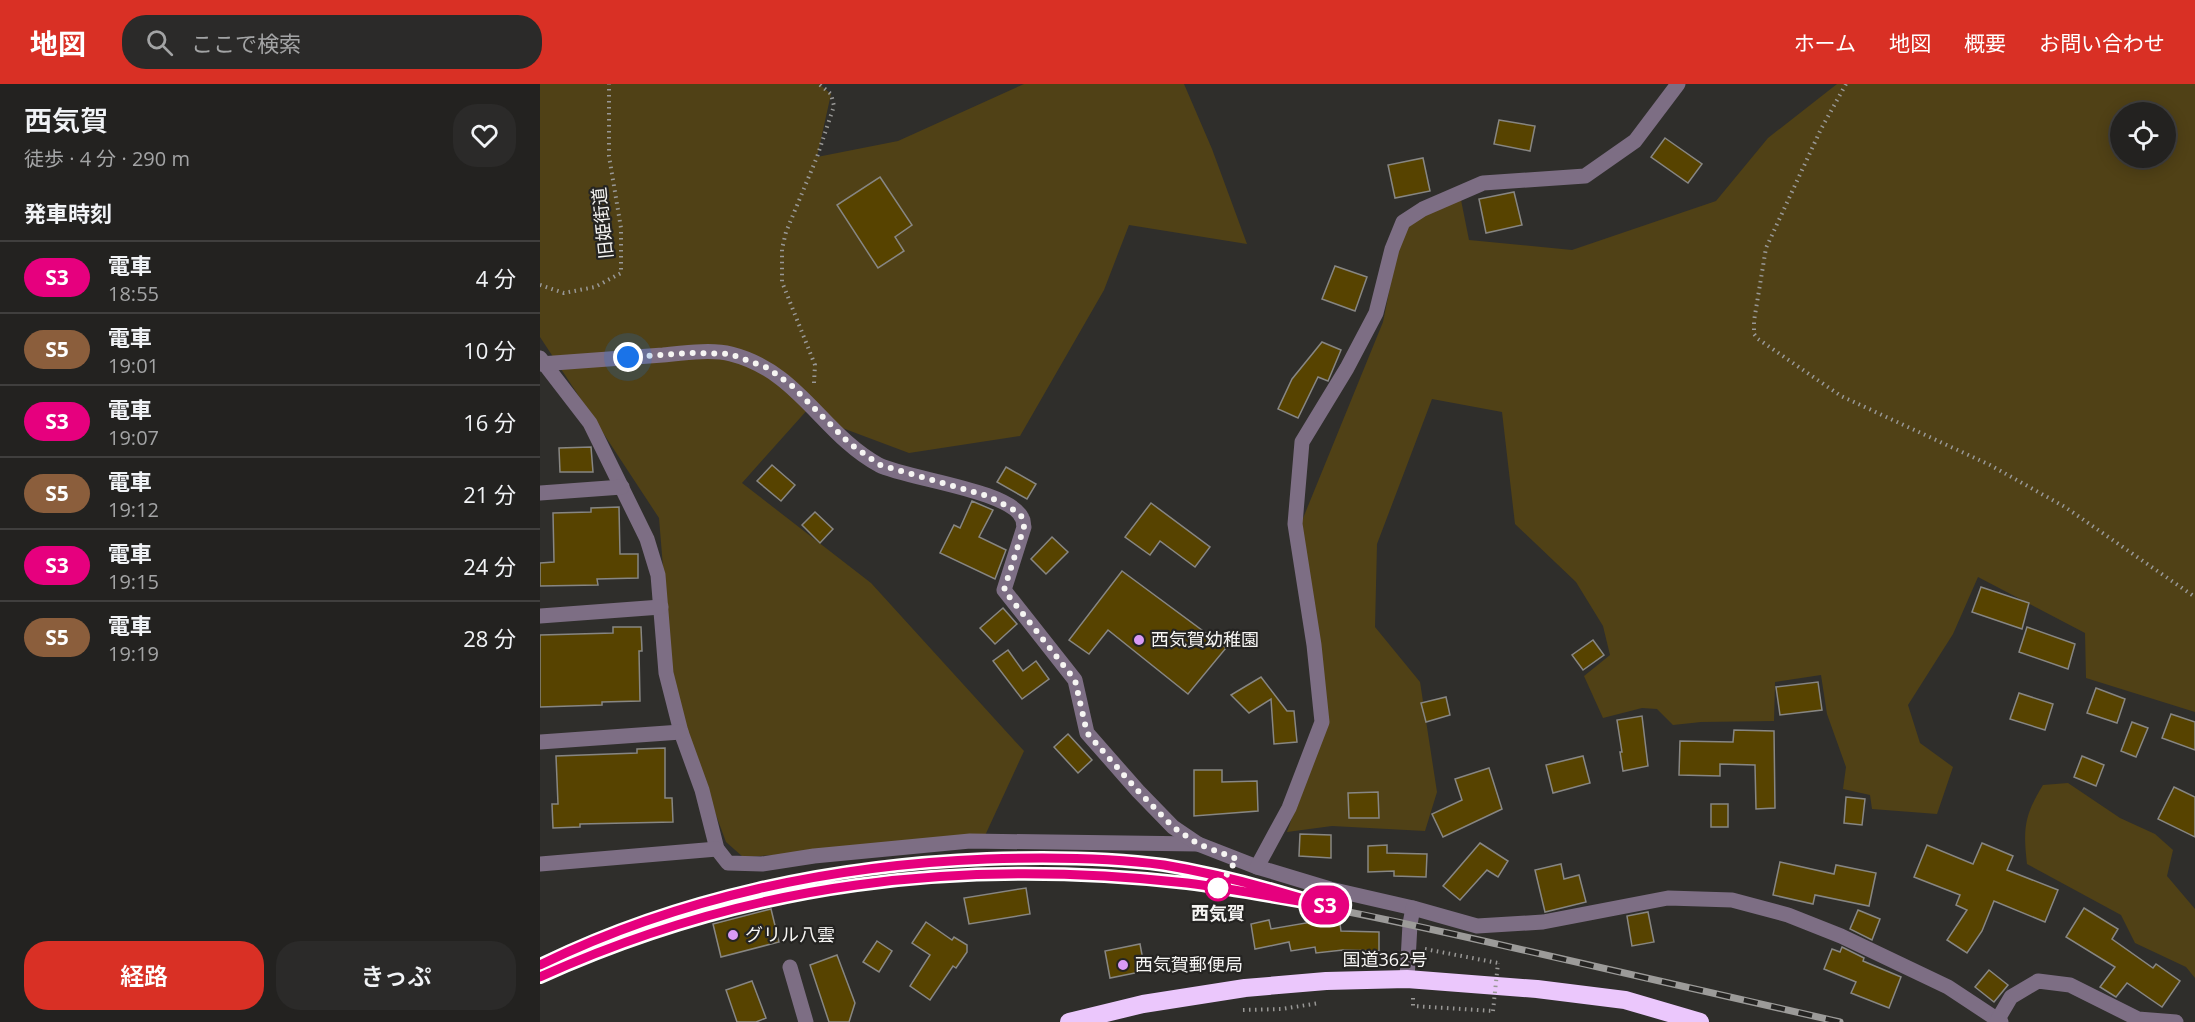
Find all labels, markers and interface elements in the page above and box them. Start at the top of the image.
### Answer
search box [122,15,542,69]
text: 地図 [30,24,86,62]
icon: search [143,26,176,59]
text: ここで検索 [191,28,301,58]
text: ホーム [1794,29,1856,57]
text: 地図 [1889,29,1931,57]
text: 概要 [1964,29,2006,57]
text: お問い合わせ [2039,29,2165,57]
text: 西気賀 [24,101,108,139]
map controls [2110,102,2176,168]
button: locate [2110,102,2176,168]
button: heart [453,104,516,167]
text: 徒歩 · 4 分 · 290 m [24,145,190,172]
street label: 旧姫街道 [586,186,618,260]
text: 発車時刻 [24,198,112,228]
text: 電車 [108,250,152,280]
text: S3 [45,263,69,291]
text: 4 分 [476,263,516,293]
text: 18:55 [108,280,159,307]
text: 電車 [108,322,152,352]
text: S5 [45,335,69,363]
text: 10 分 [463,335,516,365]
your location [613,342,643,372]
text: 19:01 [108,352,159,379]
text: 電車 [108,394,152,424]
text: S3 [45,407,69,435]
text: 16 分 [463,407,516,437]
text: 19:07 [108,424,159,451]
text: 電車 [108,466,152,496]
text: S5 [45,479,69,507]
text: 21 分 [463,479,516,509]
text: 19:12 [108,496,159,523]
text: 電車 [108,538,152,568]
text: S3 [45,551,69,579]
text: 24 分 [463,551,516,581]
text: 19:15 [108,568,159,595]
text: 電車 [108,610,152,640]
text: S5 [45,623,69,651]
text: 28 分 [463,623,516,653]
place label: 西気賀幼稚園 [1151,627,1259,651]
marker: 西気賀幼稚園 [1132,633,1146,647]
text: 19:19 [108,640,159,667]
marker: 西気賀 [1205,875,1231,901]
line badge: S3 [1298,886,1352,924]
text: S3 [1313,891,1337,919]
place label: 西気賀 [1191,901,1245,925]
place label: グリル八雲 [745,922,835,946]
marker: グリル八雲 [726,928,740,942]
button: 経路 [24,941,264,1010]
button: きっぷ [276,941,516,1010]
street label: 国道362号 [1343,947,1427,971]
place label: 西気賀郵便局 [1135,952,1243,976]
marker: 西気賀郵便局 [1116,958,1130,972]

